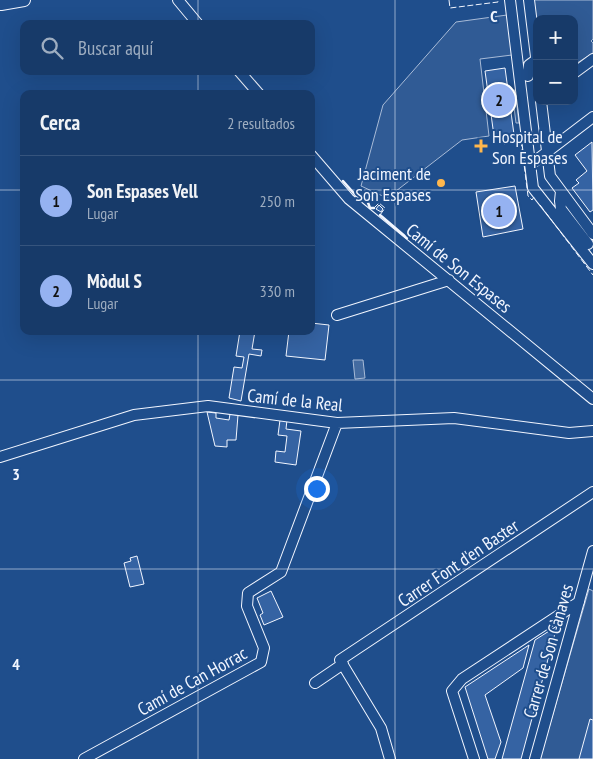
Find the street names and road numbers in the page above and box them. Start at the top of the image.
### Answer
street label: Camí de Son Espases [402,218,516,318]
street label: Camí de la Real [246,384,345,417]
street label: Carrer Font d'en Baster [393,514,523,612]
street label: Carrer de Son Cànaves [518,581,578,721]
street label: Camí de Can Horrac [133,641,251,721]

